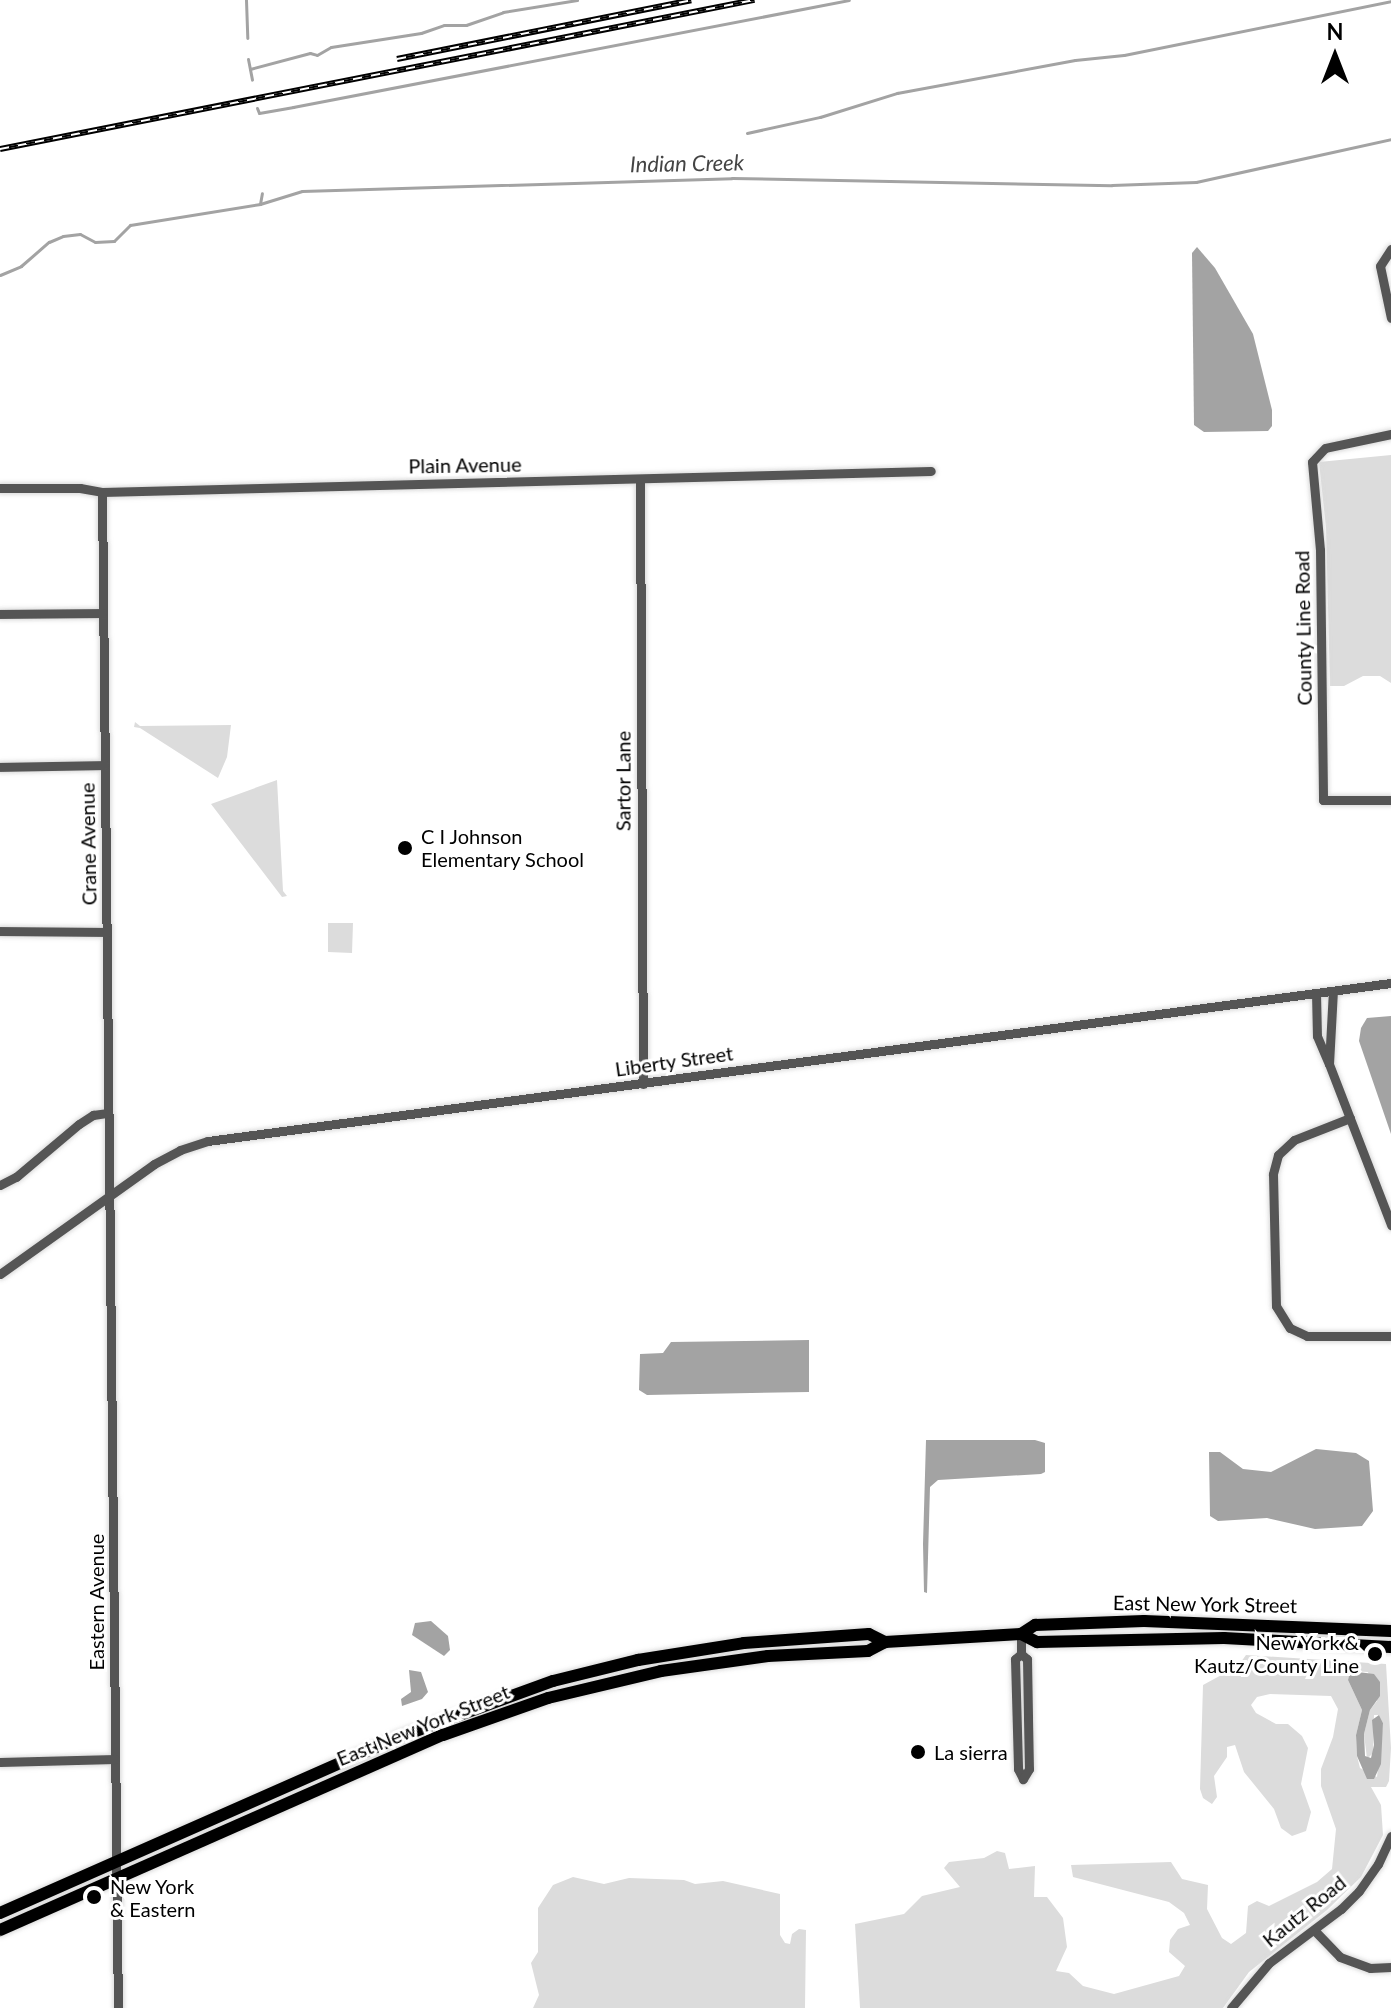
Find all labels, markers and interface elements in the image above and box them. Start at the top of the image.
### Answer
north arrow [1295,16,1375,96]
text: N [1327,18,1343,45]
water label: Indian Creek [630,149,744,177]
street label: Plain Avenue [408,452,522,478]
street label: County Line Road [1290,550,1316,706]
street label: Sartor Lane [611,731,635,831]
street label: Crane Avenue [75,782,101,906]
place label: C I Johnson Elementary School [421,824,584,871]
marker: C I Johnson Elementary School [396,839,414,857]
street label: Liberty Street [613,1041,735,1081]
street label: Eastern Avenue [84,1533,108,1671]
street label: East New York Street [1112,1590,1298,1618]
place label: New York & Kautz/County Line [1194,1630,1359,1677]
marker: New York & Kautz/County Line [1366,1645,1384,1663]
street label: East New York Street [333,1679,513,1771]
place label: La sierra [934,1740,1008,1764]
marker: La sierra [909,1743,927,1761]
street label: Kautz Road [1258,1870,1350,1952]
place label: New York & Eastern [110,1874,196,1921]
marker: New York & Eastern [85,1888,103,1906]

